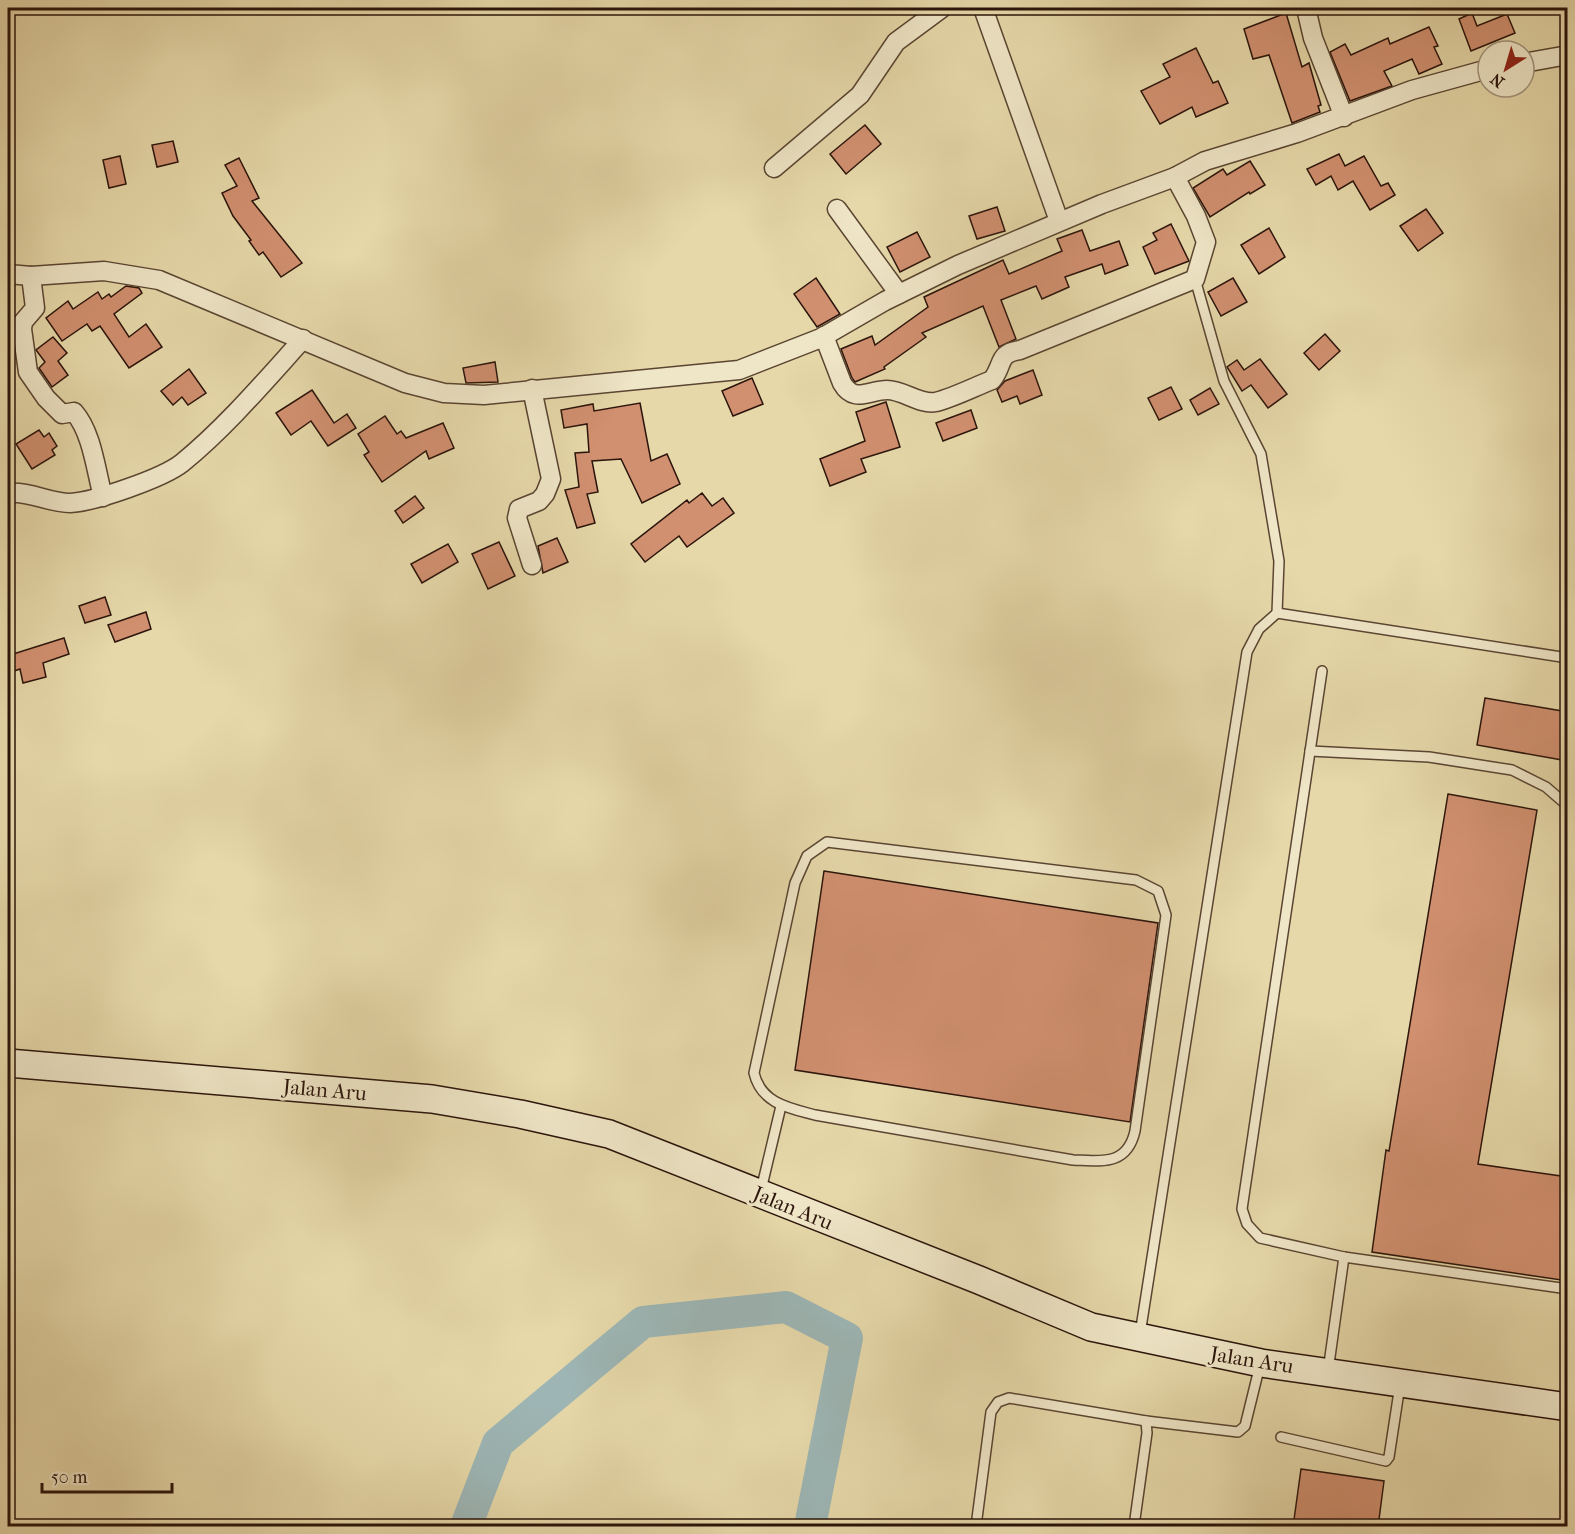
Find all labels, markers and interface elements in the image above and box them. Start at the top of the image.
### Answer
north arrow [1476,39,1536,99]
text: N [1486,69,1508,92]
street label: Jalan Aru [280,1074,368,1106]
street label: Jalan Aru [748,1180,836,1235]
street label: Jalan Aru [1207,1341,1295,1378]
scale bar [42,1456,172,1494]
text: 50 m [51,1467,88,1488]

